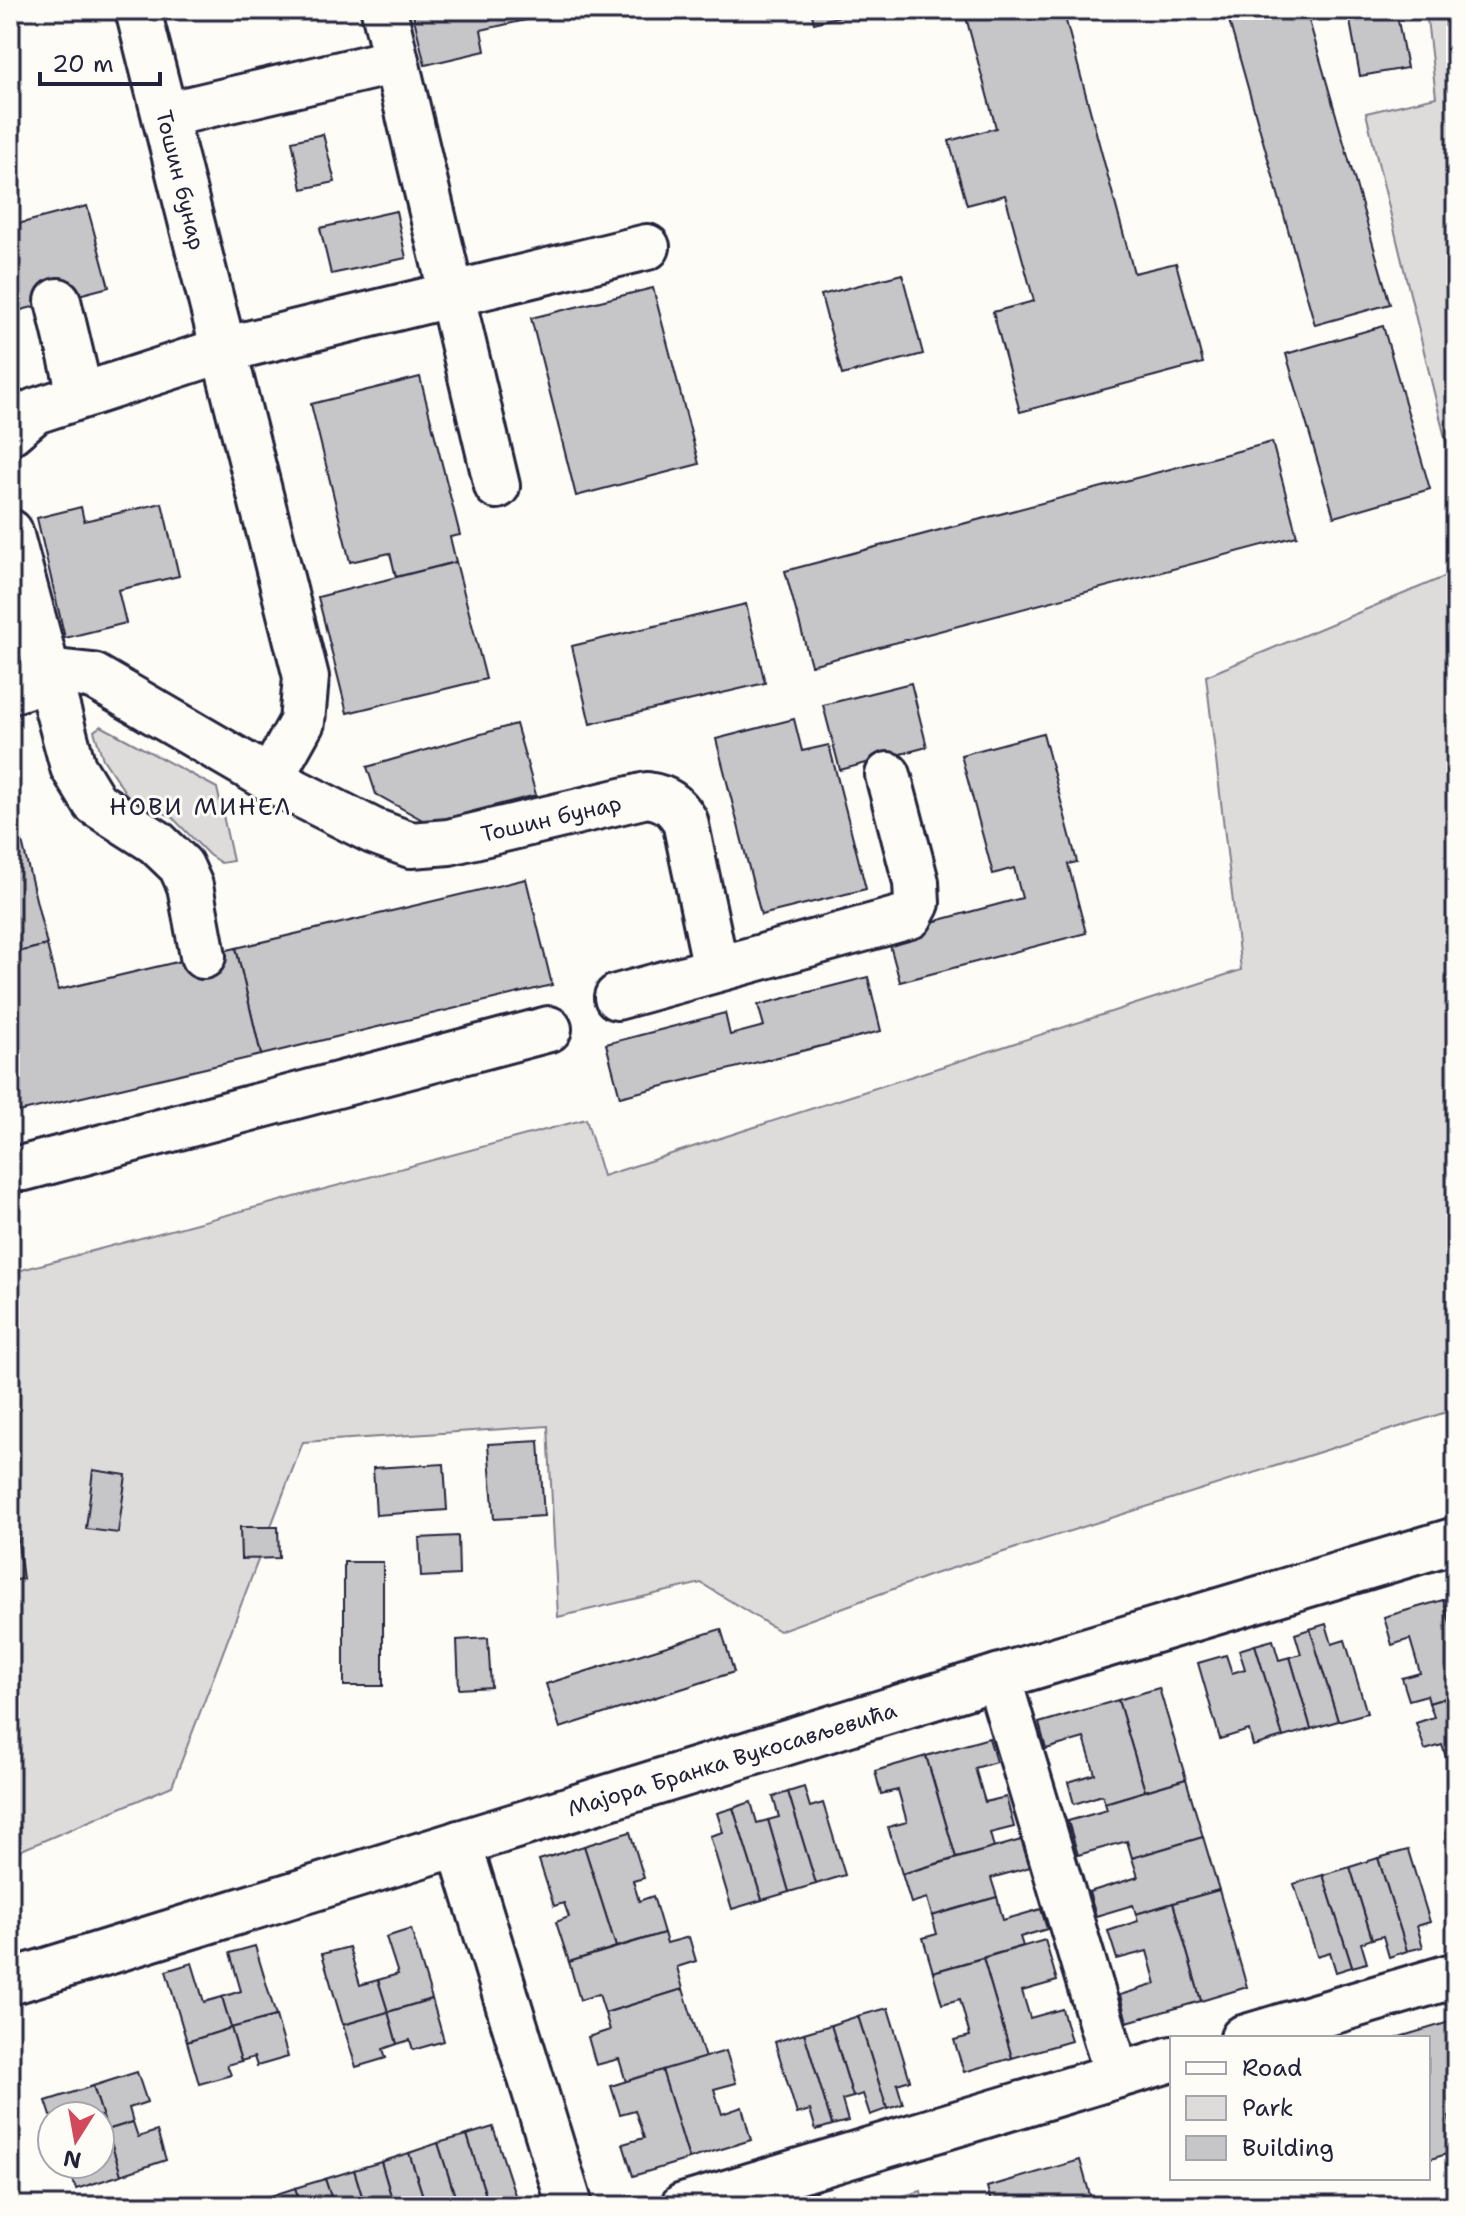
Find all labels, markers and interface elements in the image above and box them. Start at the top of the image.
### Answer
scale bar [40,36,160,86]
text: 20 m [52,48,114,80]
street label: Тошин бунар [149,107,212,253]
street label: Тошин бунар [478,788,624,849]
district label: НОВИ МИНЕЛ [109,791,293,823]
street label: Мајора Бранка Вукосављевића [564,1695,901,1823]
legend [1170,2036,1430,2180]
text: Road [1242,2052,1302,2084]
text: Park [1242,2092,1294,2124]
north arrow [36,2100,116,2180]
text: Building [1242,2132,1334,2164]
text: N [61,2143,84,2175]

